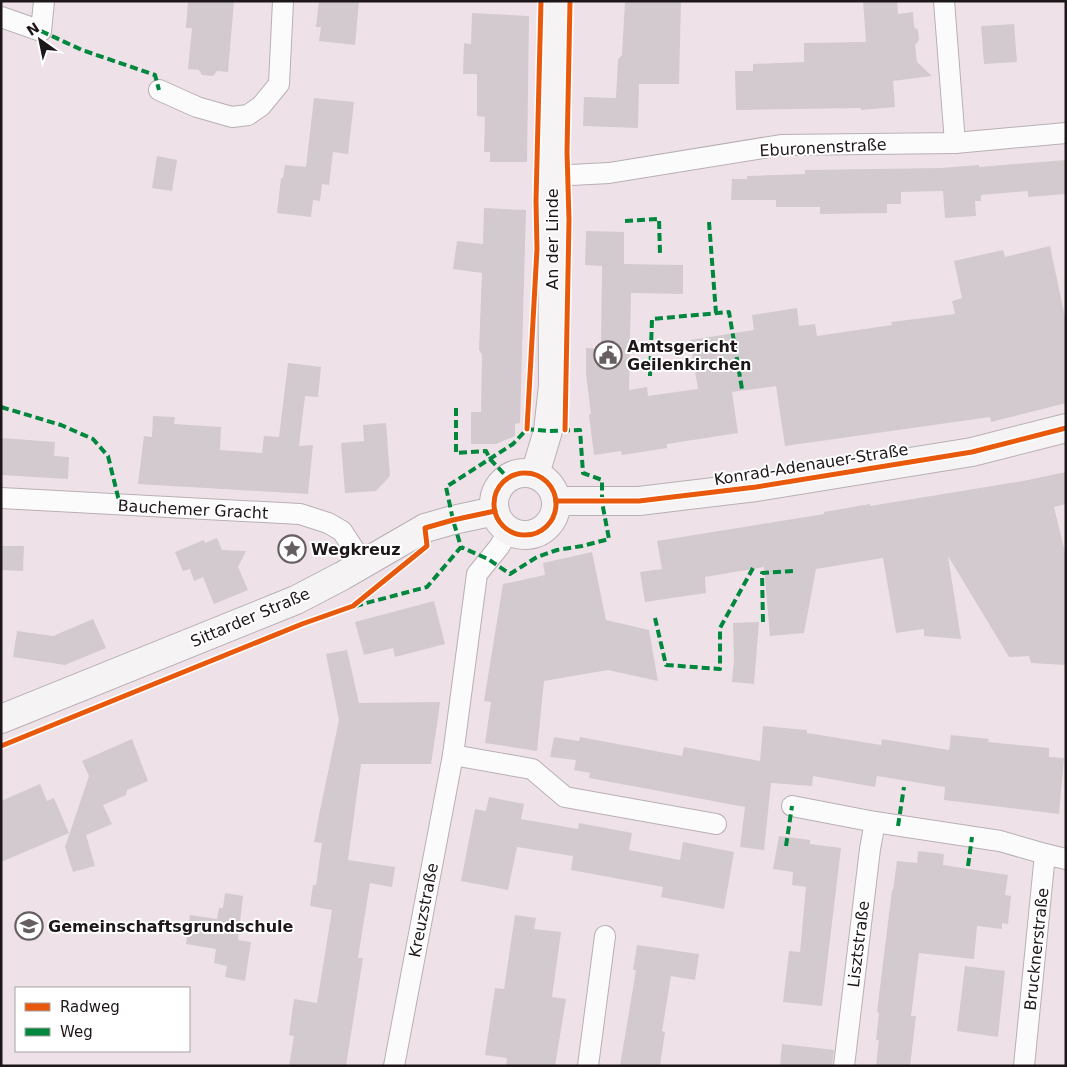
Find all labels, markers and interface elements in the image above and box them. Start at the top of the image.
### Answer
north arrow [15,15,65,65]
text: N [24,19,42,39]
street label: Eburonenstraße [759,135,887,160]
street label: An der Linde [543,188,562,290]
place label: Amtsgericht Geilenkirchen [627,337,751,374]
public building icon: Amtsgericht Geilenkirchen [593,340,623,370]
street label: Konrad-Adenauer-Straße [713,440,909,489]
street label: Bauchemer Gracht [117,496,269,523]
place icon: Wegkreuz [277,534,307,564]
place label: Wegkreuz [311,540,400,559]
street label: Sittarder Straße [188,584,313,651]
street label: Kreuzstraße [405,861,442,959]
street label: Brucknerstraße [1021,887,1052,1011]
street label: Lisztstraße [844,900,873,989]
school or university icon: Gemeinschaftsgrundschule [14,911,44,941]
place label: Gemeinschaftsgrundschule [48,917,294,936]
legend [15,987,190,1052]
text: Radweg [60,998,120,1016]
text: Weg [60,1023,93,1041]

